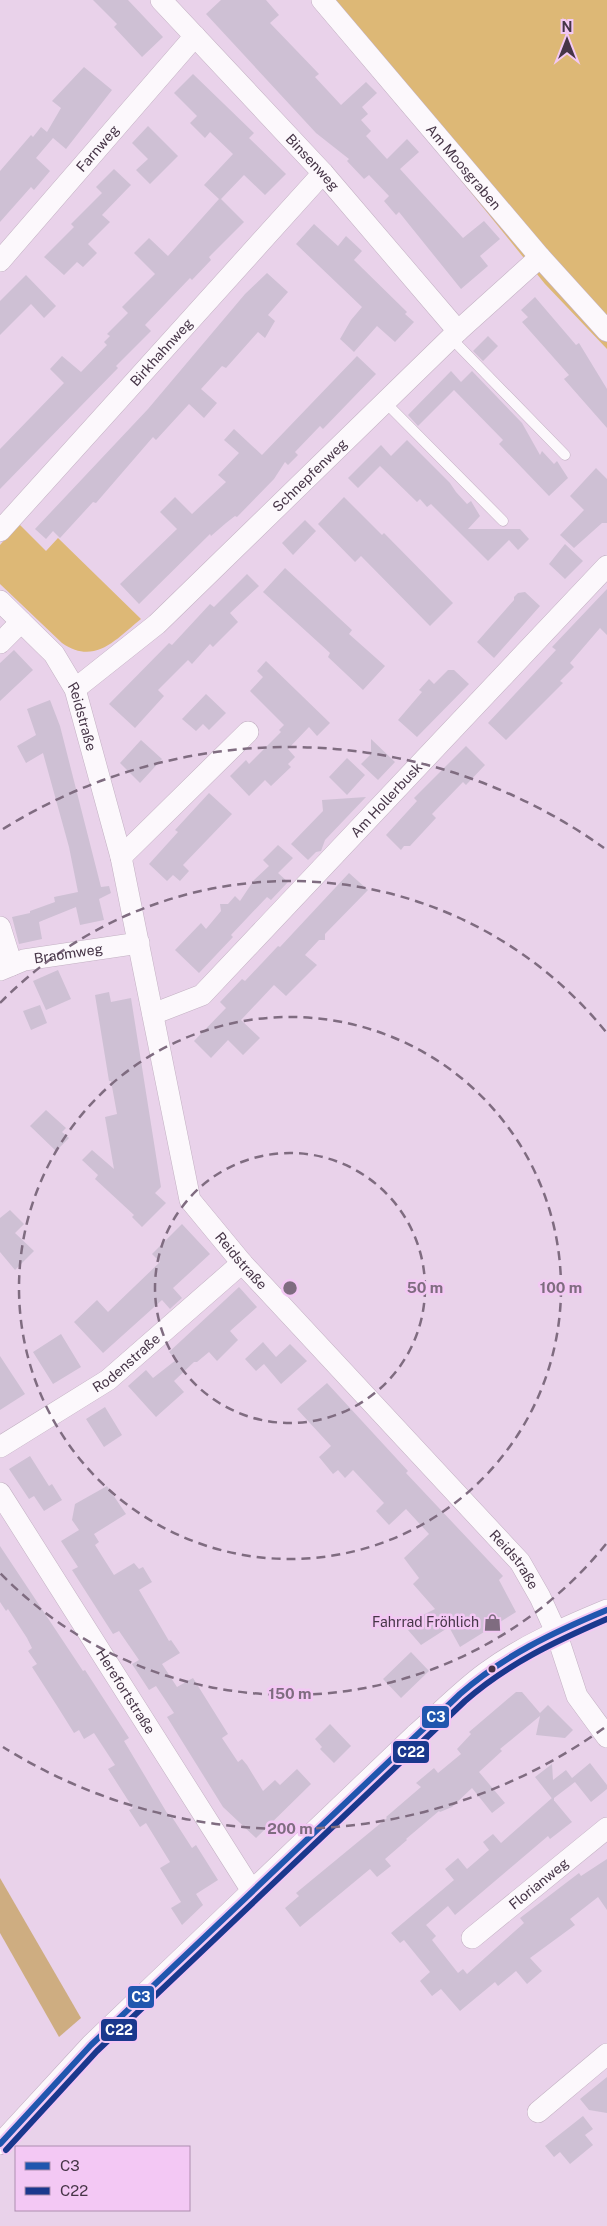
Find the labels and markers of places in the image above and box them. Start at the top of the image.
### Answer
centre of rings [281,1279,299,1297]
shop icon: Fahrrad Fröhlich [483,1612,503,1632]
place label: Fahrrad Fröhlich [372,1614,479,1630]
unlabelled marker [487,1664,497,1674]

